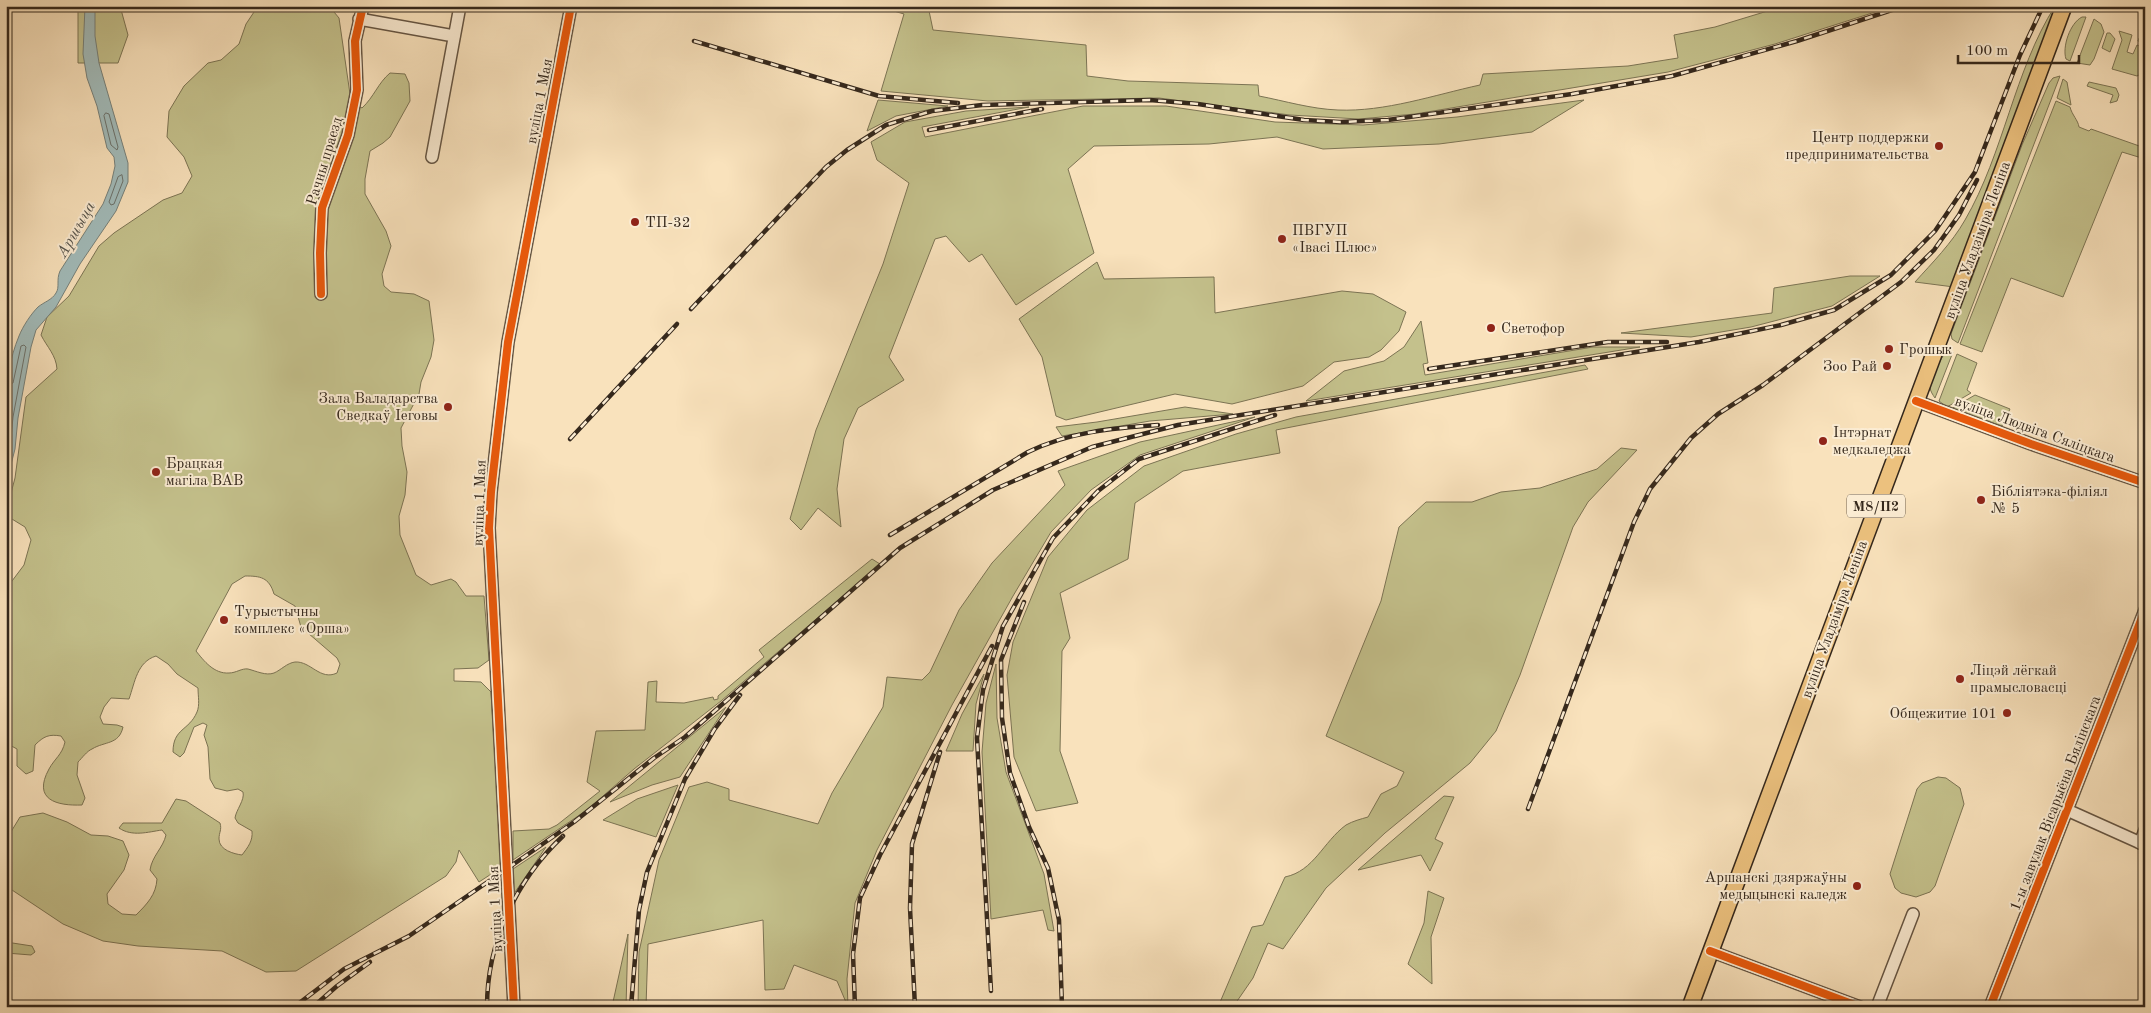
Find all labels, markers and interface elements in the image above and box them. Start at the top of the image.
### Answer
scale bar [1958,32,2080,64]
text: 100 m [1966,44,2008,59]
street label: вуліца 1 Мая [525,57,556,145]
street label: Рачны праезд [305,115,346,207]
place label: Центр поддержки предпринимательства [1786,131,1930,163]
marker: Центр поддержки предпринимательства [1933,140,1945,152]
street label: вуліца Уладзіміра Леніна [1943,159,2014,321]
water label: Аршыца [54,199,99,262]
marker: ТП-32 [629,216,641,228]
place label: ТП-32 [645,216,690,231]
place label: ПВГУП «Івасі Плюс» [1292,224,1378,256]
marker: ПВГУП «Івасі Плюс» [1276,233,1288,245]
marker: Светофор [1485,322,1497,334]
place label: Светофор [1501,322,1565,337]
marker: Грошык [1883,343,1895,355]
place label: Грошык [1899,343,1953,358]
place label: Зоо Рай [1823,360,1877,375]
marker: Зоо Рай [1881,360,1893,372]
place label: Зала Валадарства Сведкаў Іеговы [319,392,439,424]
street label: вуліца Людвіга Сяліцкага [1952,394,2117,467]
marker: Зала Валадарства Сведкаў Іеговы [442,401,454,413]
place label: Інтэрнат медкаледжа [1833,426,1911,458]
marker: Інтэрнат медкаледжа [1817,435,1829,447]
place label: Брацкая магіла ВАВ [166,457,243,489]
street label: вуліца 1 Мая [471,459,490,547]
marker: Брацкая магіла ВАВ [150,466,162,478]
place label: Бібліятэка-філіял № 5 [1991,485,2108,517]
road number: М8/П2 [1847,494,1905,518]
marker: Бібліятэка-філіял № 5 [1975,494,1987,506]
street label: вуліца Уладзіміра Леніна [1800,538,1871,700]
place label: Турыстычны комплекс «Орша» [234,605,350,637]
marker: Турыстычны комплекс «Орша» [218,614,230,626]
place label: Ліцэй лёгкай прамысловасці [1970,664,2067,696]
marker: Ліцэй лёгкай прамысловасці [1954,673,1966,685]
street label: 1-ы завулак Вісарыёна Бялінскага [2008,693,2105,913]
place label: Общежитие 101 [1890,707,1997,722]
marker: Общежитие 101 [2001,707,2013,719]
street label: вуліца 1 Мая [487,865,506,952]
place label: Аршанскі дзяржаўны медыцынскі каледж [1705,871,1847,903]
marker: Аршанскі дзяржаўны медыцынскі каледж [1851,880,1863,892]

